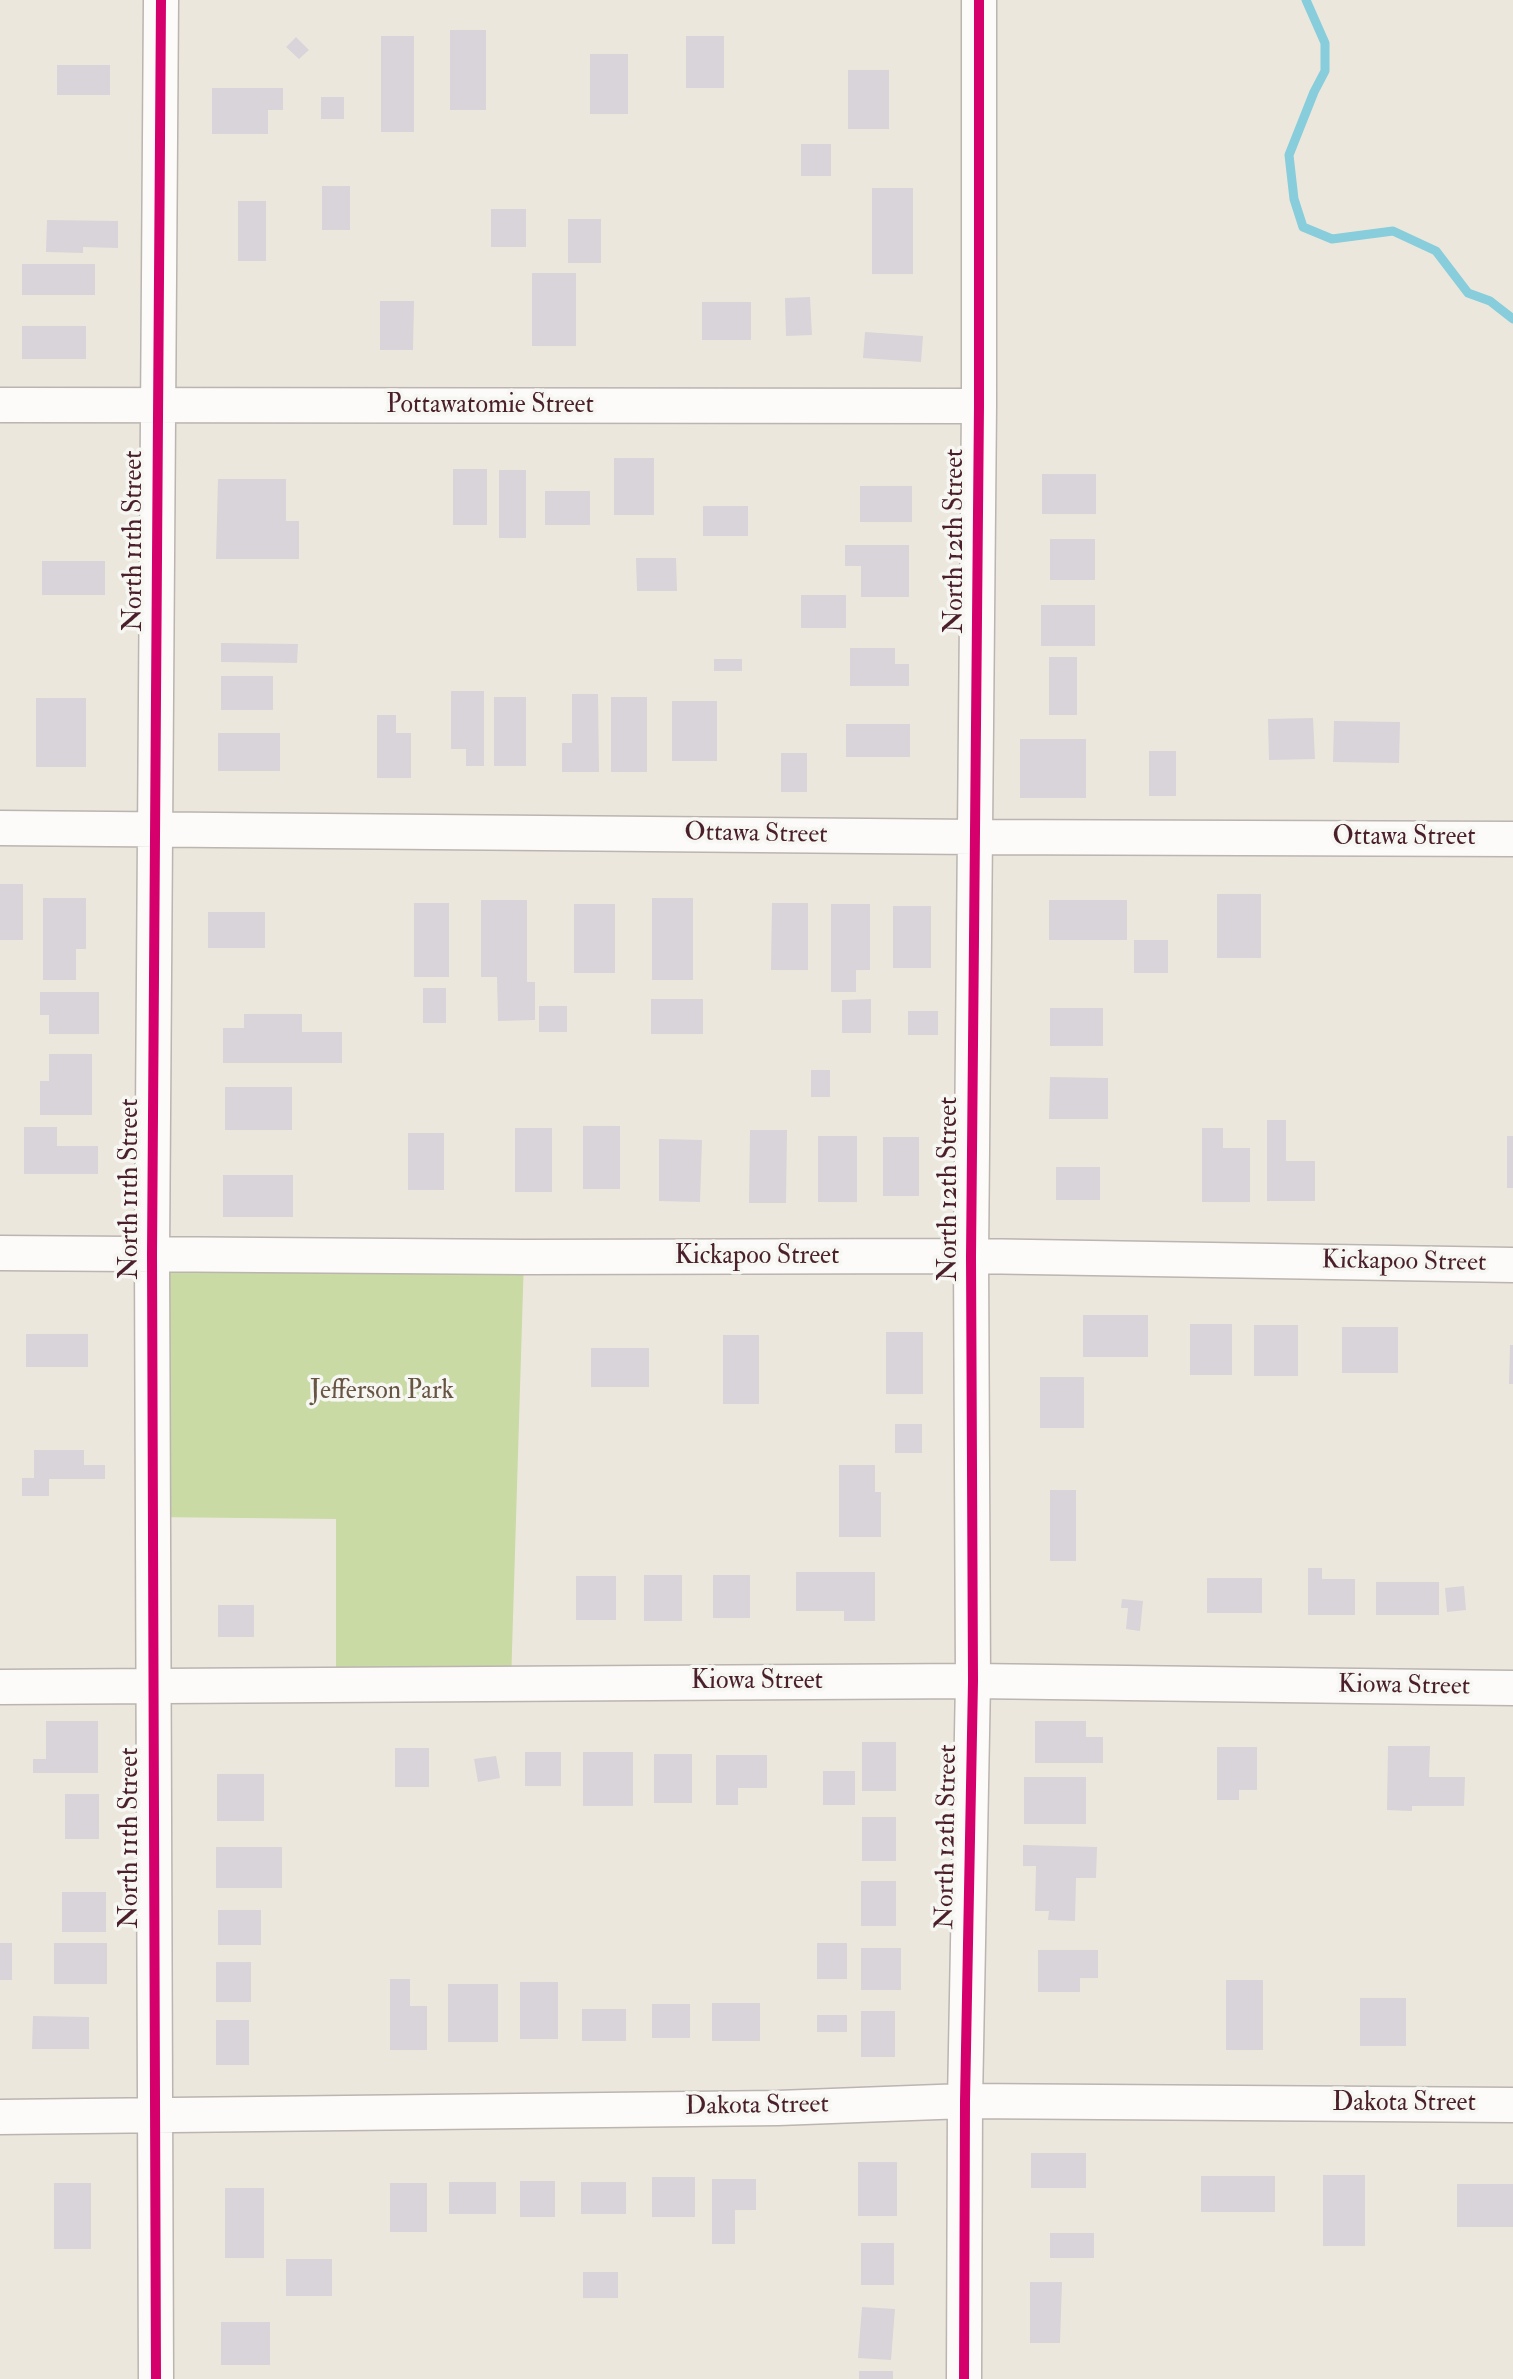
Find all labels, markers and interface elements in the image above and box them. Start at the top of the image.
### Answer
street label: Pottawatomie Street [386,390,594,422]
street label: North 12th Street [940,448,972,634]
street label: North 11th Street [119,450,151,632]
street label: Ottawa Street [684,818,828,852]
street label: Ottawa Street [1332,822,1476,854]
street label: North 12th Street [934,1096,966,1282]
street label: North 11th Street [115,1098,147,1280]
street label: Kickapoo Street [675,1241,839,1273]
street label: Kickapoo Street [1321,1246,1487,1280]
park label: Jefferson Park [310,1376,454,1408]
street label: Kiowa Street [691,1666,823,1698]
street label: Kiowa Street [1338,1670,1470,1704]
street label: North 12th Street [931,1744,965,1930]
street label: North 11th Street [115,1747,147,1929]
street label: Dakota Street [1332,2088,1476,2120]
street label: Dakota Street [685,2090,829,2124]

